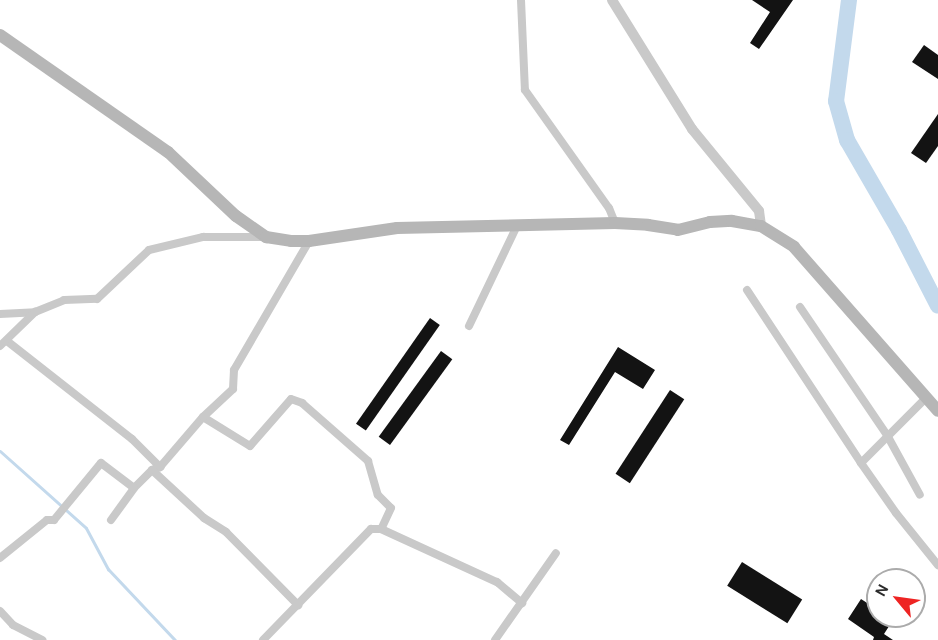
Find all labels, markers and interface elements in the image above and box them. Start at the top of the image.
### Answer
north arrow [866,568,926,628]
text: N [870,580,893,600]

